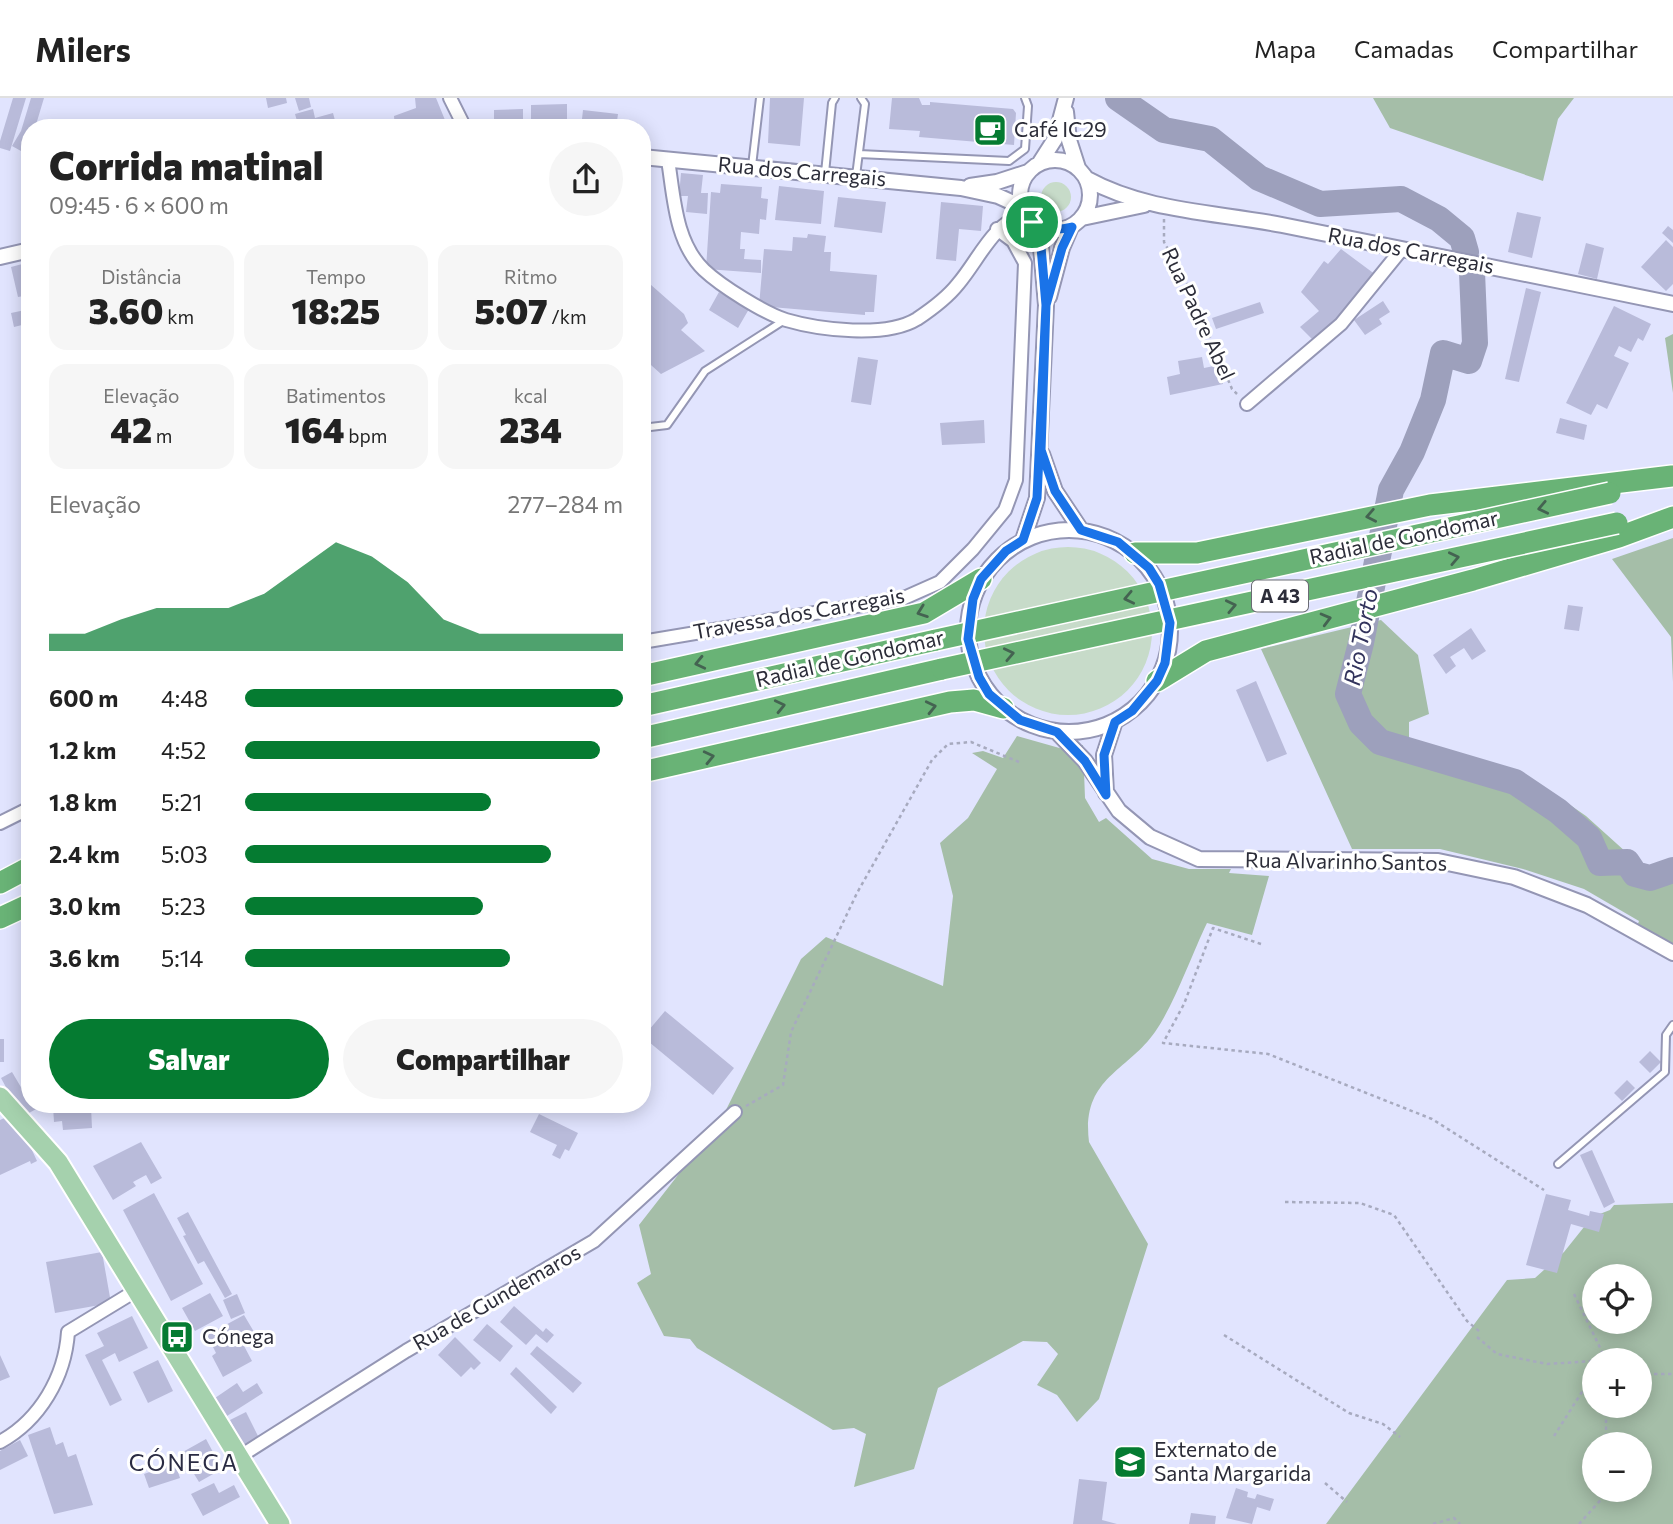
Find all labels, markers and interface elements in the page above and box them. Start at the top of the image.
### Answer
text: Milers [35,28,131,69]
text: Mapa [1254,34,1316,63]
text: Camadas [1354,34,1454,63]
text: Compartilhar [1492,34,1638,63]
cafe icon: Café IC29 [971,111,1009,149]
place label: Café IC29 [1014,116,1107,141]
text: Corrida matinal [49,141,324,188]
button: share [549,142,623,216]
street label: Rua dos Carregais [717,151,887,190]
text: 09:45 · 6 × 600 m [49,191,229,219]
pin [1002,192,1062,252]
icon: arrive [1013,203,1051,241]
street label: Rua dos Carregais [1326,221,1497,278]
street label: Rua Padre Abel [1158,243,1241,384]
text: Distância [101,265,181,288]
text: Tempo [306,265,366,288]
text: Ritmo [504,265,557,288]
text: 3.60 [89,288,164,331]
text: 18:25 [292,288,380,331]
text: 5:07 [475,288,548,331]
text: km [164,305,194,328]
text: /km [548,305,587,328]
text: Elevação [103,384,179,407]
text: Batimentos [286,384,386,407]
text: kcal [514,384,548,407]
text: 42 [110,407,152,450]
text: 164 [285,407,345,450]
text: 234 [499,407,562,450]
text: m [152,424,172,447]
text: bpm [345,424,387,447]
text: Elevação [49,490,141,518]
text: 277–284 m [508,490,623,518]
one-way arrow [1537,499,1549,514]
street label: Radial de Gondomar [1307,504,1500,569]
one-way arrow [1365,508,1377,523]
one-way arrow [1448,552,1460,566]
road number: A 43 [1252,580,1308,611]
street label: Travessa dos Carregais [691,582,906,643]
water label: Rio Torto [1337,586,1383,688]
one-way arrow [1123,590,1135,604]
one-way arrow [1225,600,1237,615]
one-way arrow [916,604,928,618]
one-way arrow [1320,613,1332,627]
street label: Radial de Gondomar [753,624,946,691]
one-way arrow [1003,648,1015,663]
one-way arrow [694,655,706,669]
text: 600 m [49,684,118,712]
text: 4:48 [161,684,208,712]
one-way arrow [774,700,786,714]
one-way arrow [925,700,937,715]
text: 1.2 km [49,736,116,764]
text: 4:52 [161,736,206,764]
one-way arrow [703,751,715,765]
text: 1.8 km [49,788,117,816]
text: 5:21 [161,788,202,816]
text: 2.4 km [49,840,120,868]
text: 5:03 [161,840,208,868]
street label: Rua Alvarinho Santos [1245,846,1447,875]
text: 3.0 km [49,892,121,920]
text: 5:23 [161,892,206,920]
text: 3.6 km [49,944,120,972]
text: 5:14 [161,944,203,972]
button: Salvar [49,1019,329,1099]
button: Compartilhar [343,1019,623,1099]
street label: Rua de Gundemaros [408,1239,585,1355]
map controls [1582,1264,1652,1502]
button: locate [1582,1264,1652,1334]
bus stop icon: Cónega [158,1318,196,1356]
place label: Cónega [202,1323,274,1348]
button: + [1582,1348,1652,1418]
button: − [1582,1432,1652,1502]
place label: Externato de Santa Margarida [1154,1436,1311,1485]
school or university icon: Externato de Santa Margarida [1111,1443,1149,1481]
district label: CÓNEGA [129,1448,239,1476]

